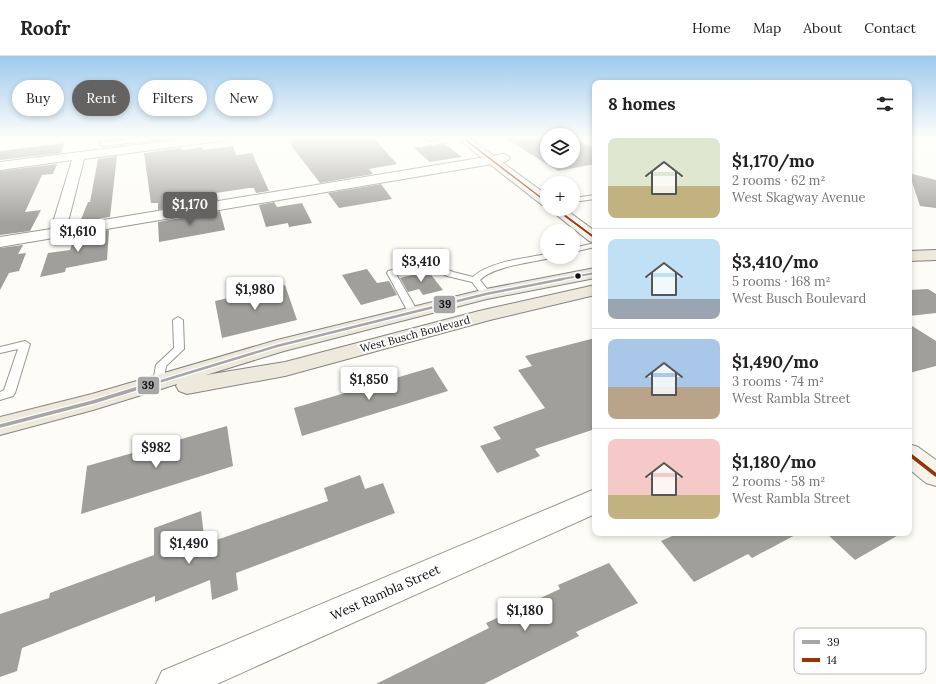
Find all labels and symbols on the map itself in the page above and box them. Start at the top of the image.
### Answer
pin: $1,170 [157,192,223,226]
pin: $1,610 [45,219,111,253]
pin: $3,410 [388,249,454,283]
unlabelled marker [573,271,583,281]
pin: $1,980 [222,277,288,311]
line badge: 39 [433,295,456,314]
text: 39 [439,297,451,311]
street label: West Busch Boulevard [358,312,472,355]
pin: $1,850 [336,367,402,401]
line badge: 39 [137,376,160,395]
text: 39 [142,378,154,392]
pin: $982 [132,435,180,469]
pin: $1,490 [156,531,222,565]
street label: West Rambla Street [328,561,443,624]
pin: $1,180 [492,598,558,632]
legend [794,628,926,674]
text: 39 [827,635,840,649]
text: 14 [827,653,837,667]

